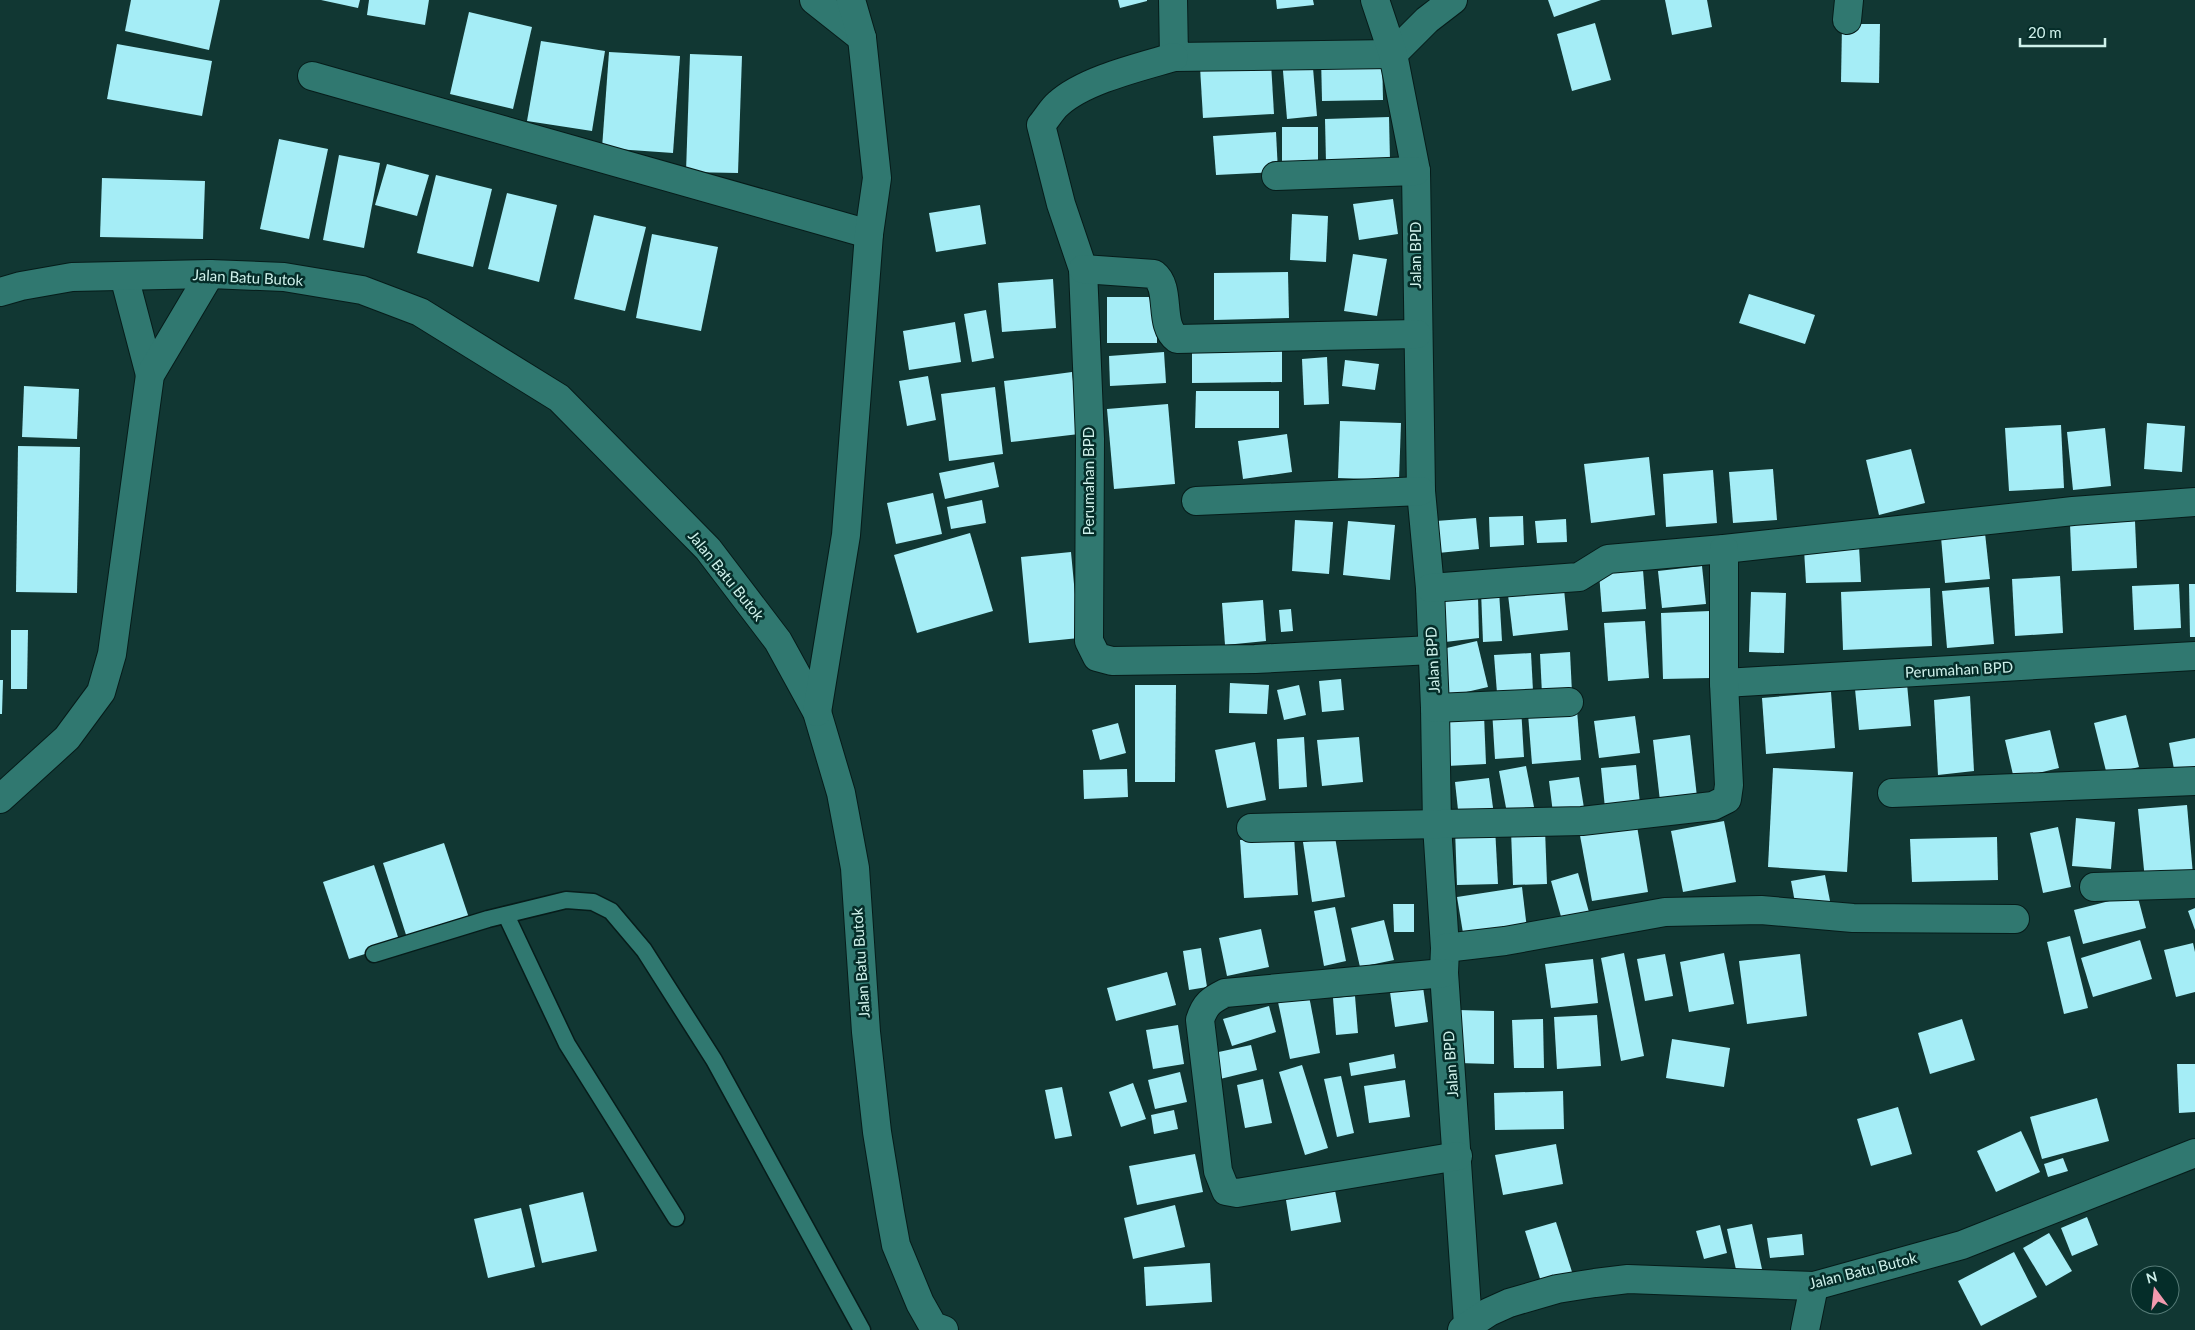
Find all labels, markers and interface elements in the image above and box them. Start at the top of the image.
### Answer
scale bar [2020,15,2105,47]
text: 20 m [2028,23,2062,41]
street label: Jalan BPD [1406,222,1424,288]
street label: Jalan Batu Butok [192,265,304,289]
street label: Perumahan BPD [1079,427,1097,535]
street label: Jalan Batu Butok [685,527,769,624]
street label: Jalan BPD [1421,626,1443,694]
street label: Perumahan BPD [1904,657,2013,681]
street label: Jalan Batu Butok [847,907,873,1019]
street label: Jalan BPD [1439,1030,1461,1098]
street label: Jalan Batu Butok [1807,1248,1919,1292]
north arrow [2130,1265,2180,1315]
text: N [2144,1267,2159,1287]

